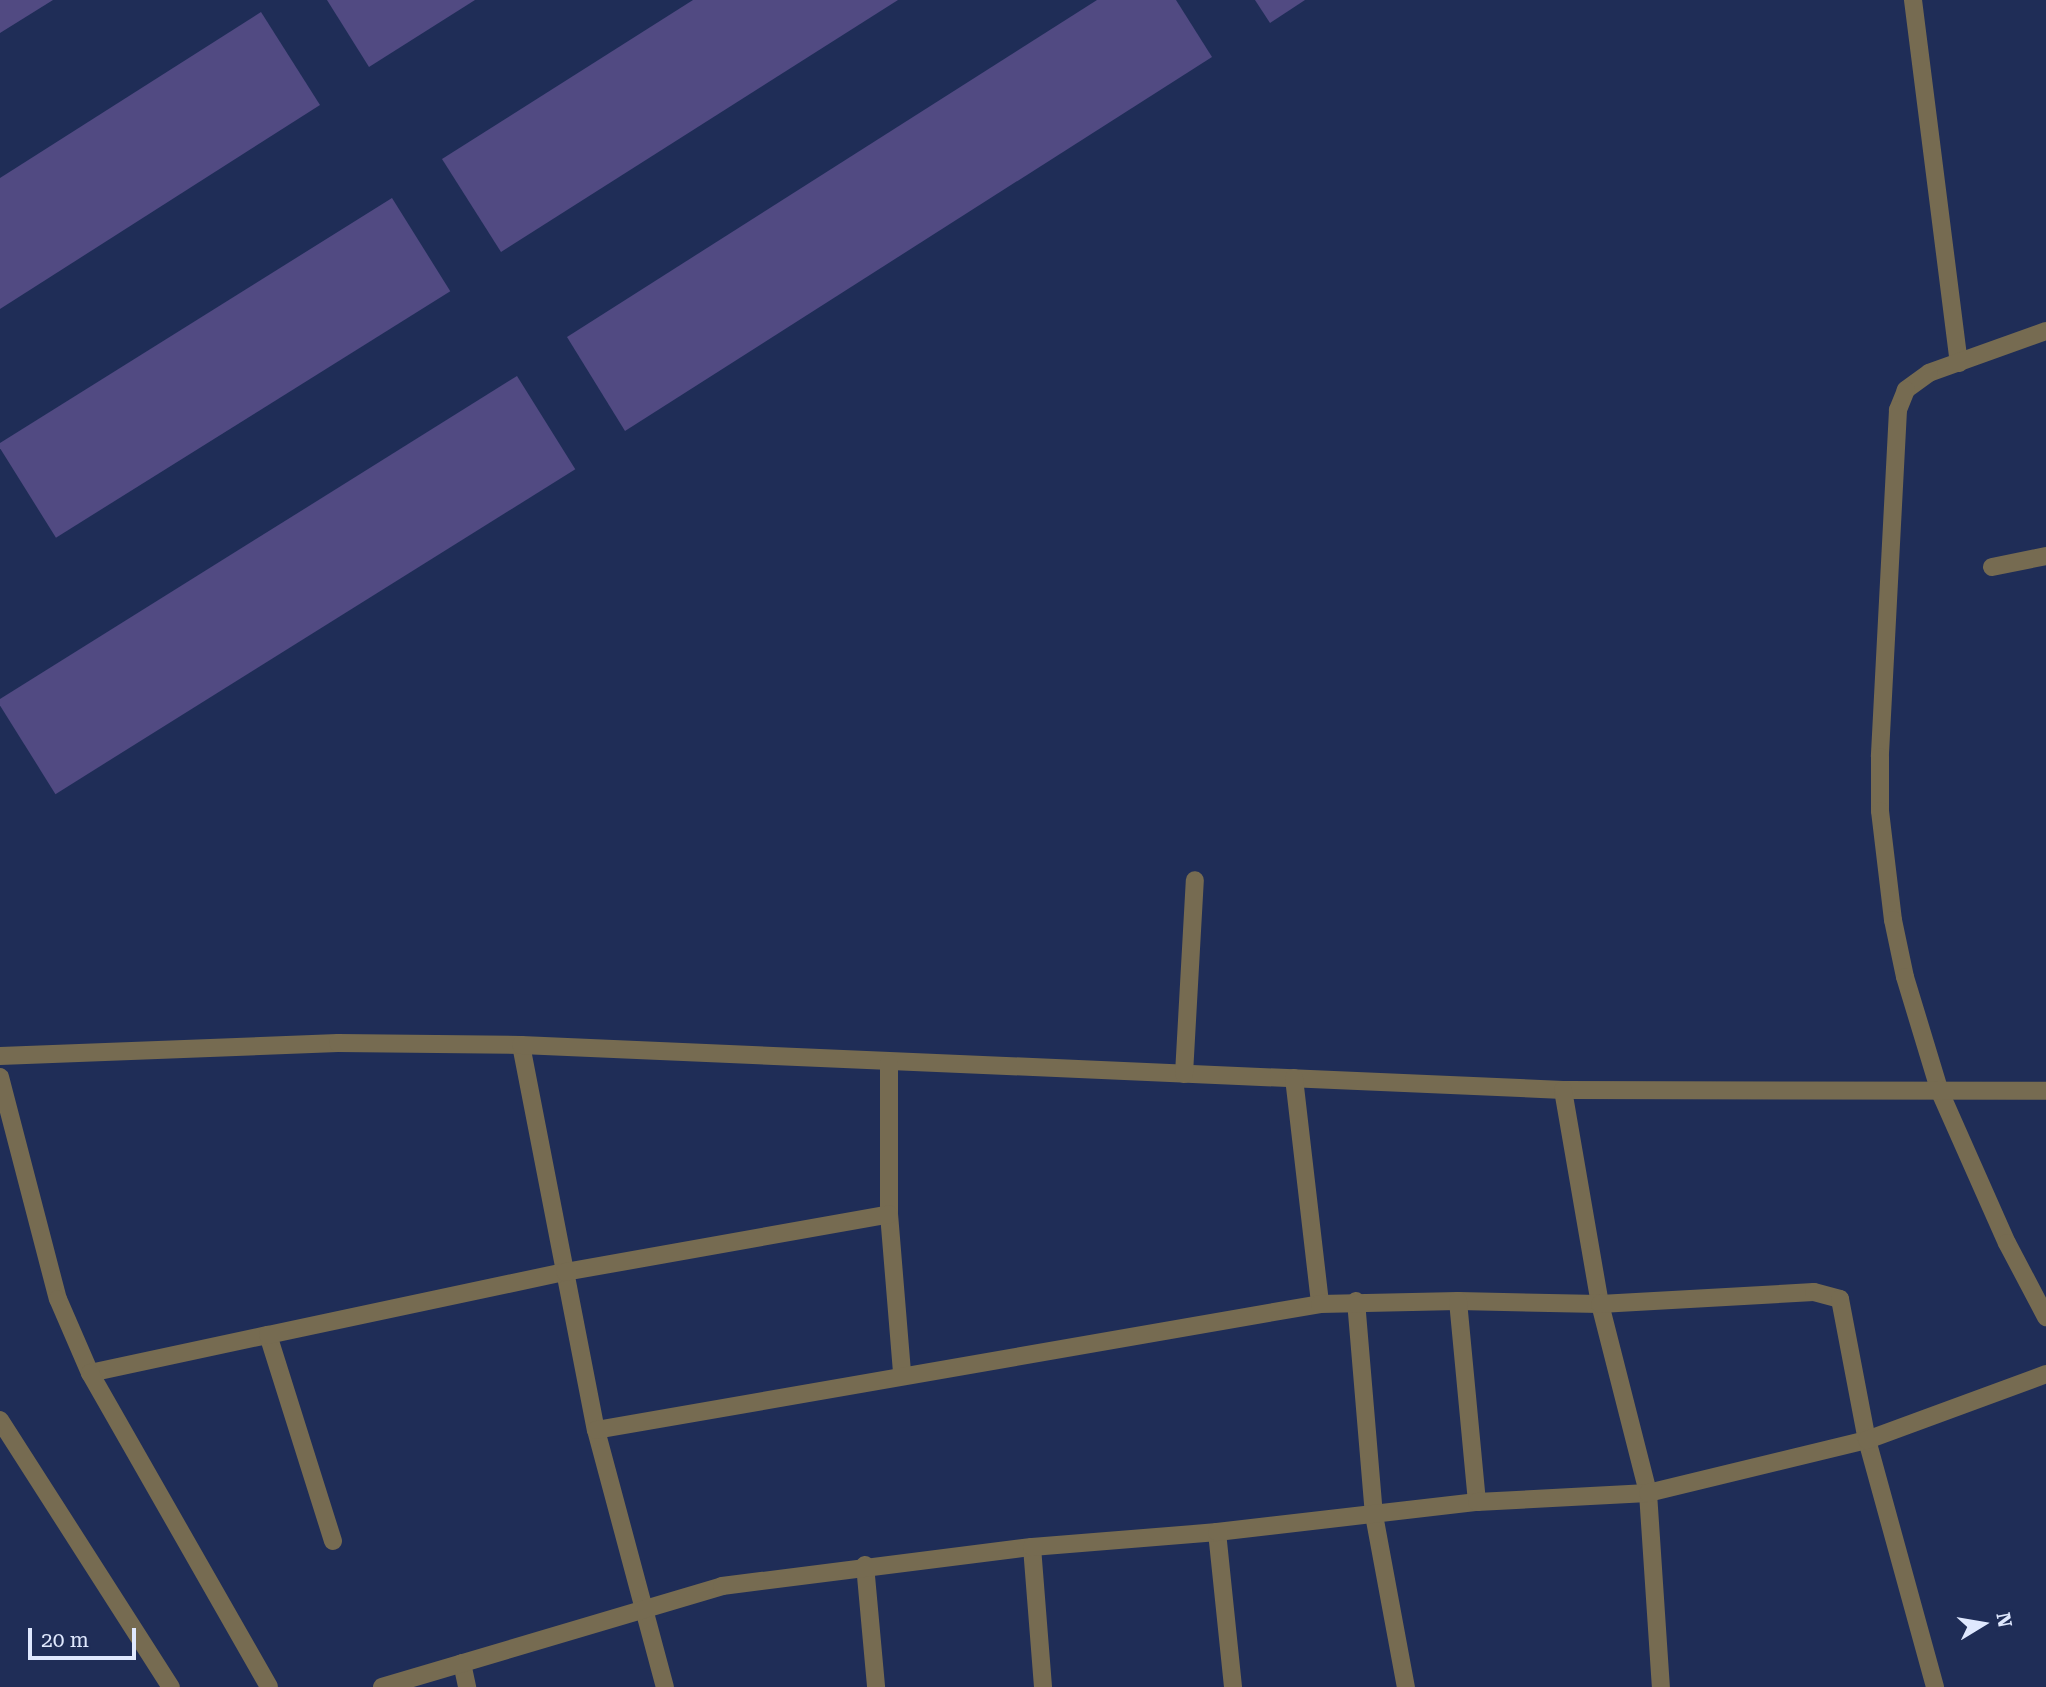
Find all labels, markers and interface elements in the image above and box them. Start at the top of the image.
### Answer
north arrow [1948,1589,2018,1659]
text: N [1991,1611,2017,1629]
scale bar [32,1614,140,1658]
text: 20 m [41,1628,89,1652]

